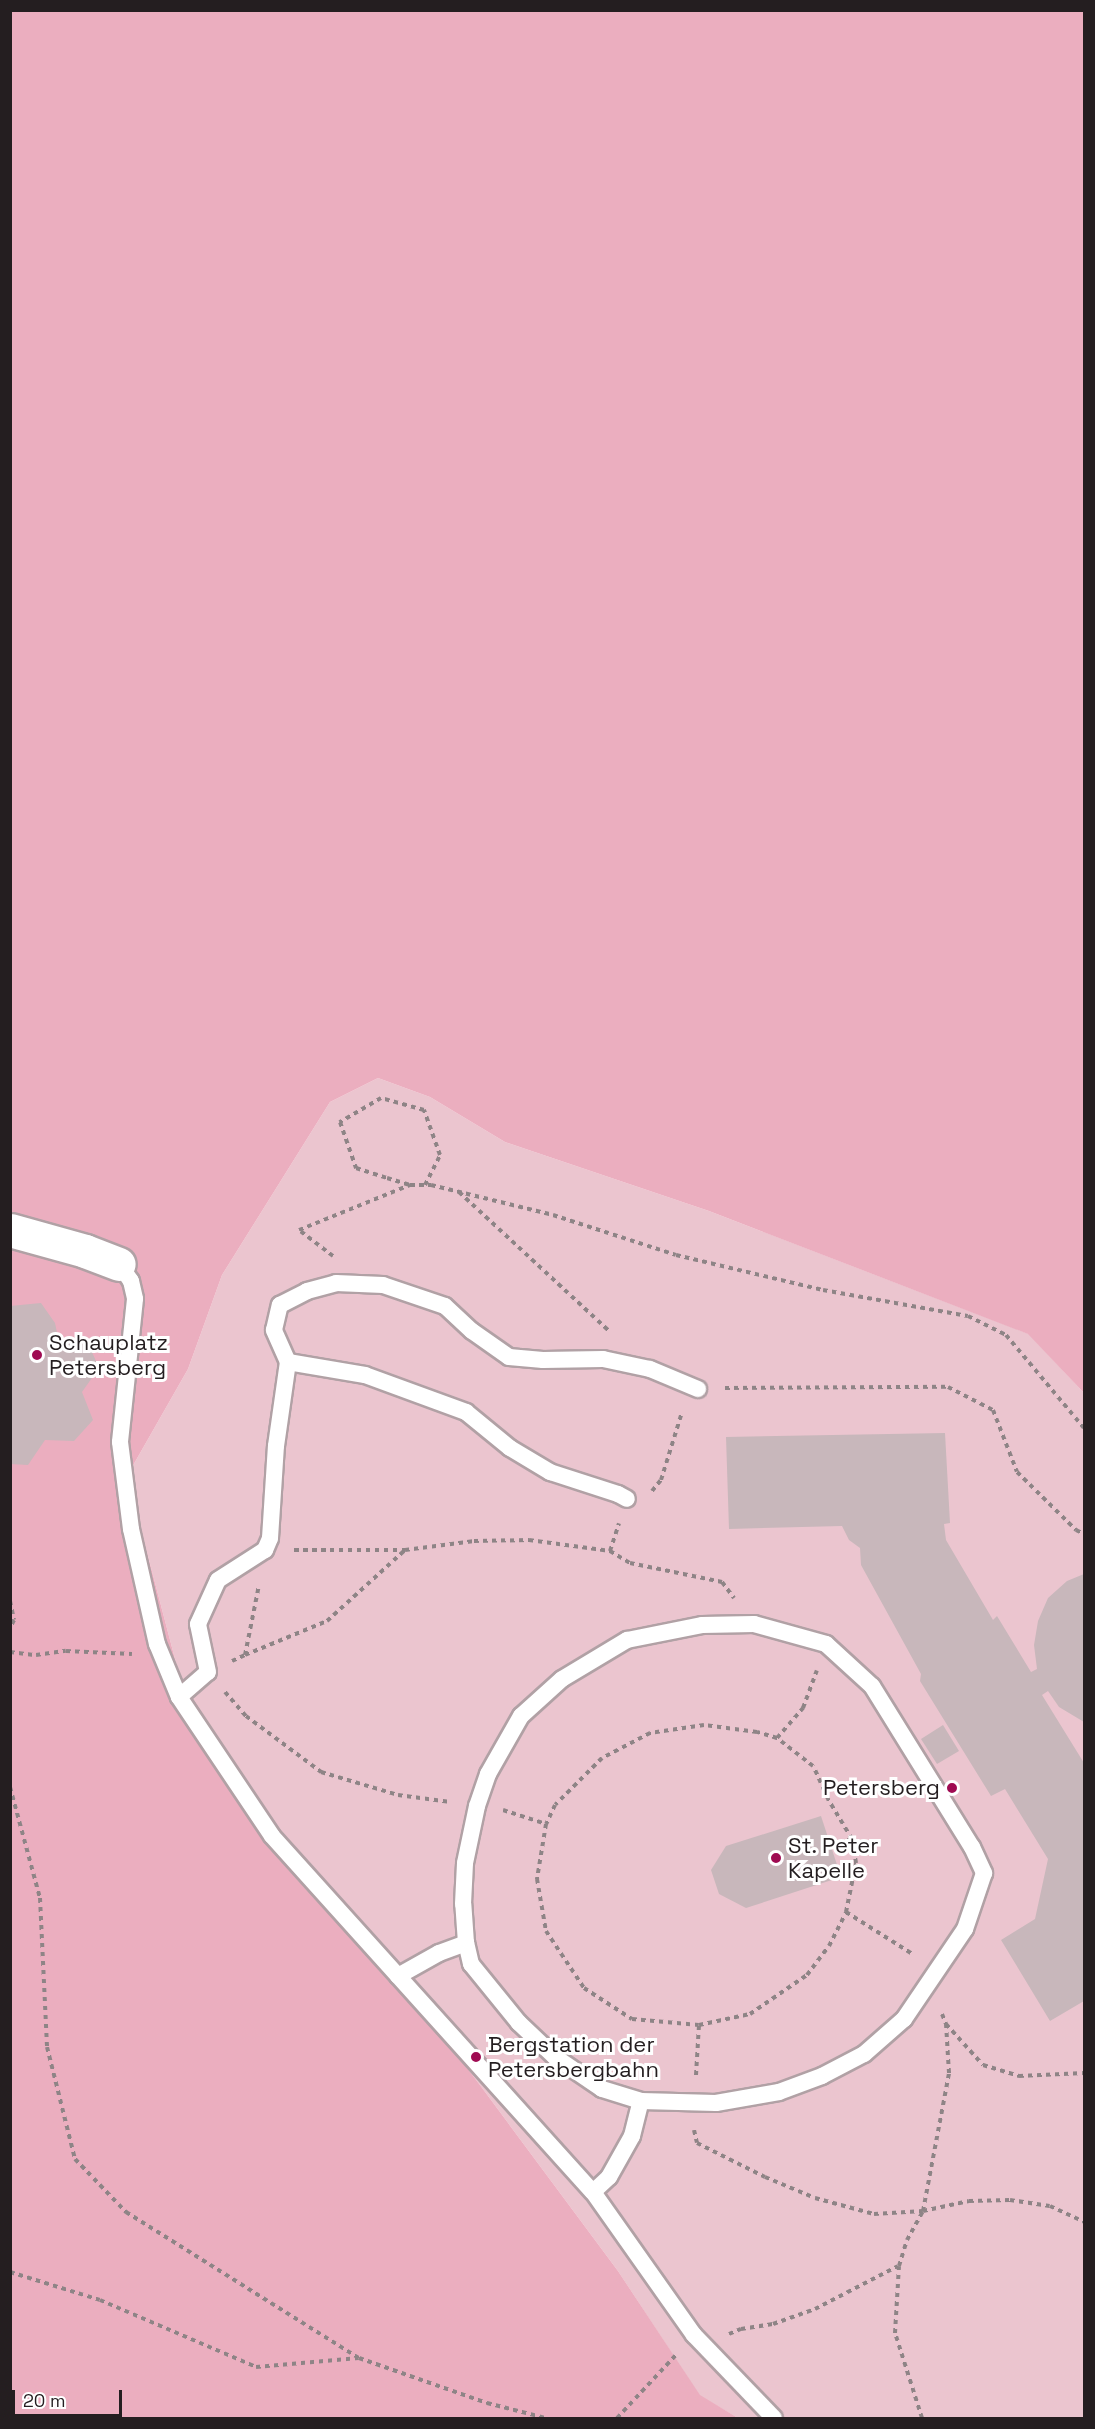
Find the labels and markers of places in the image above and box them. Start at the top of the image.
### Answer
place label: Schauplatz Petersberg [49,1329,168,1380]
marker: Schauplatz Petersberg [30,1348,44,1362]
place label: Petersberg [823,1775,940,1801]
marker: Petersberg [945,1781,959,1795]
place label: St. Peter Kapelle [788,1832,879,1884]
marker: St. Peter Kapelle [769,1851,783,1865]
place label: Bergstation der Petersbergbahn [488,2031,659,2082]
marker: Bergstation der Petersbergbahn [469,2050,483,2064]

